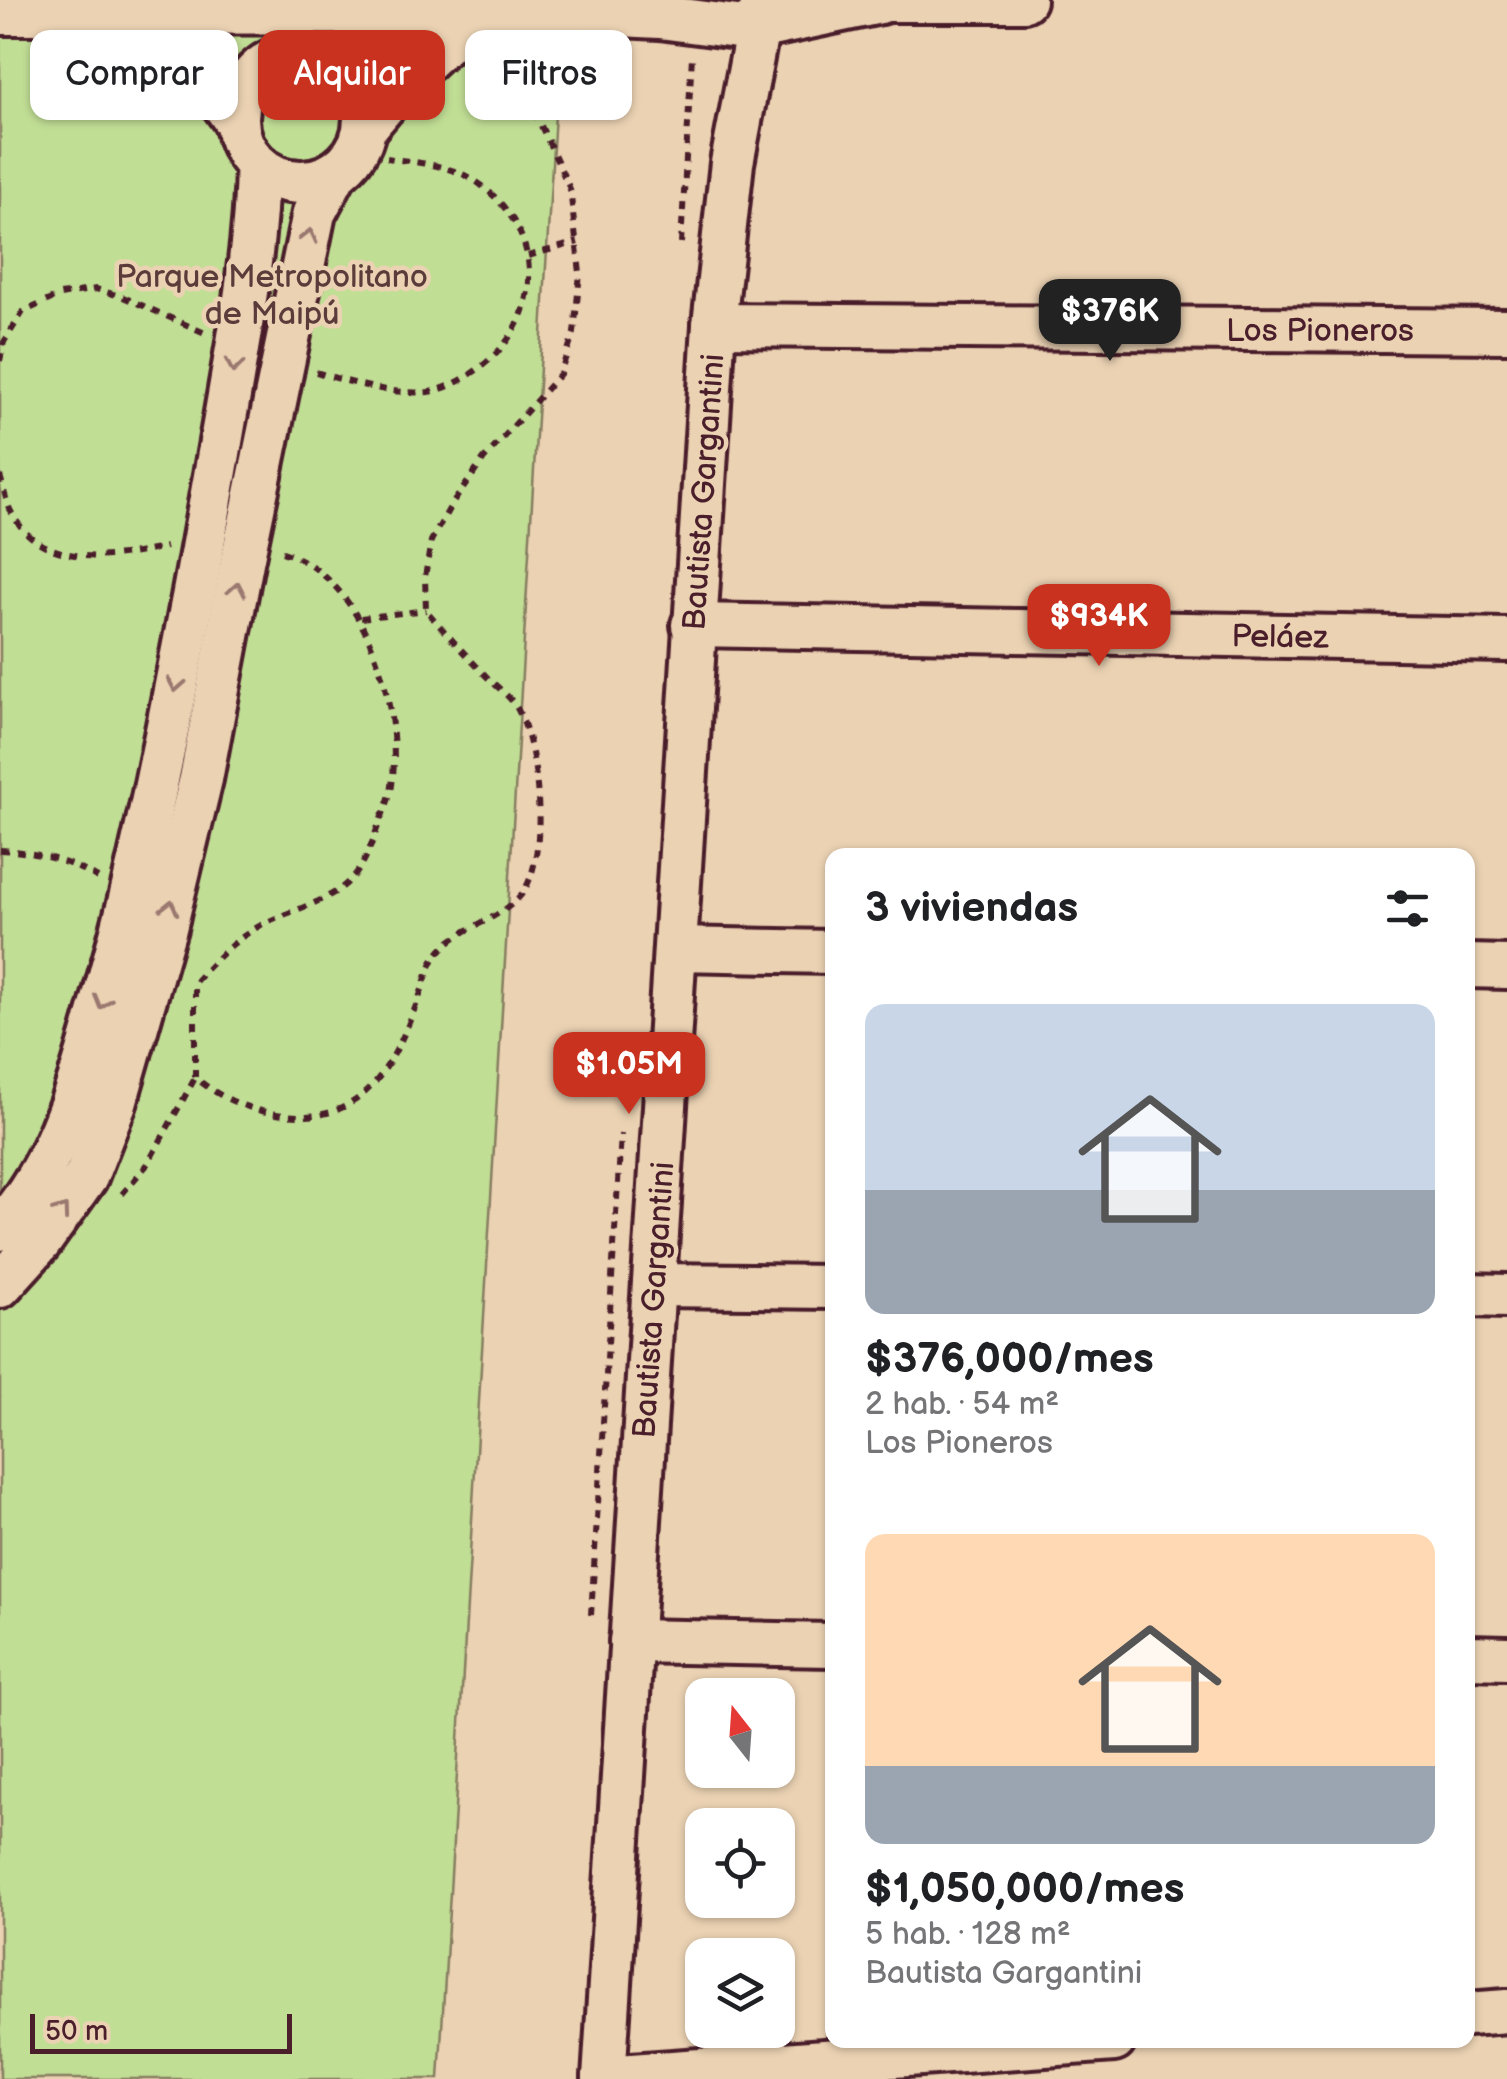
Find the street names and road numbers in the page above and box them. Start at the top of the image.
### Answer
street label: Los Pioneros [1226,312,1414,351]
street label: Bautista Gargantini [675,352,734,632]
street label: Peláez [1231,617,1330,658]
street label: Bautista Gargantini [625,1160,684,1440]

